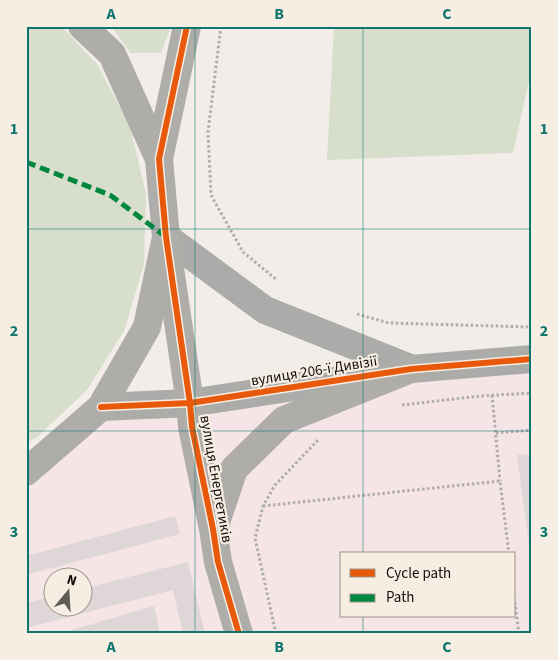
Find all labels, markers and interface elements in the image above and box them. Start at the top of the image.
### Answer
text: A [105,3,116,25]
text: B [274,3,284,25]
text: C [442,3,452,25]
text: 1 [10,118,18,140]
text: 1 [540,118,548,140]
text: 2 [10,320,18,342]
text: 2 [540,320,548,342]
street label: вулиця 206-ї Дивізії [249,351,379,391]
street label: вулиця Енергетиків [194,414,238,545]
text: 3 [10,521,18,543]
text: 3 [540,521,548,543]
legend [340,552,516,618]
text: Cycle path [386,563,451,584]
north arrow [42,568,92,618]
text: N [64,570,79,592]
text: Path [386,587,414,608]
text: A [105,636,116,658]
text: B [274,636,284,658]
text: C [442,636,452,658]

